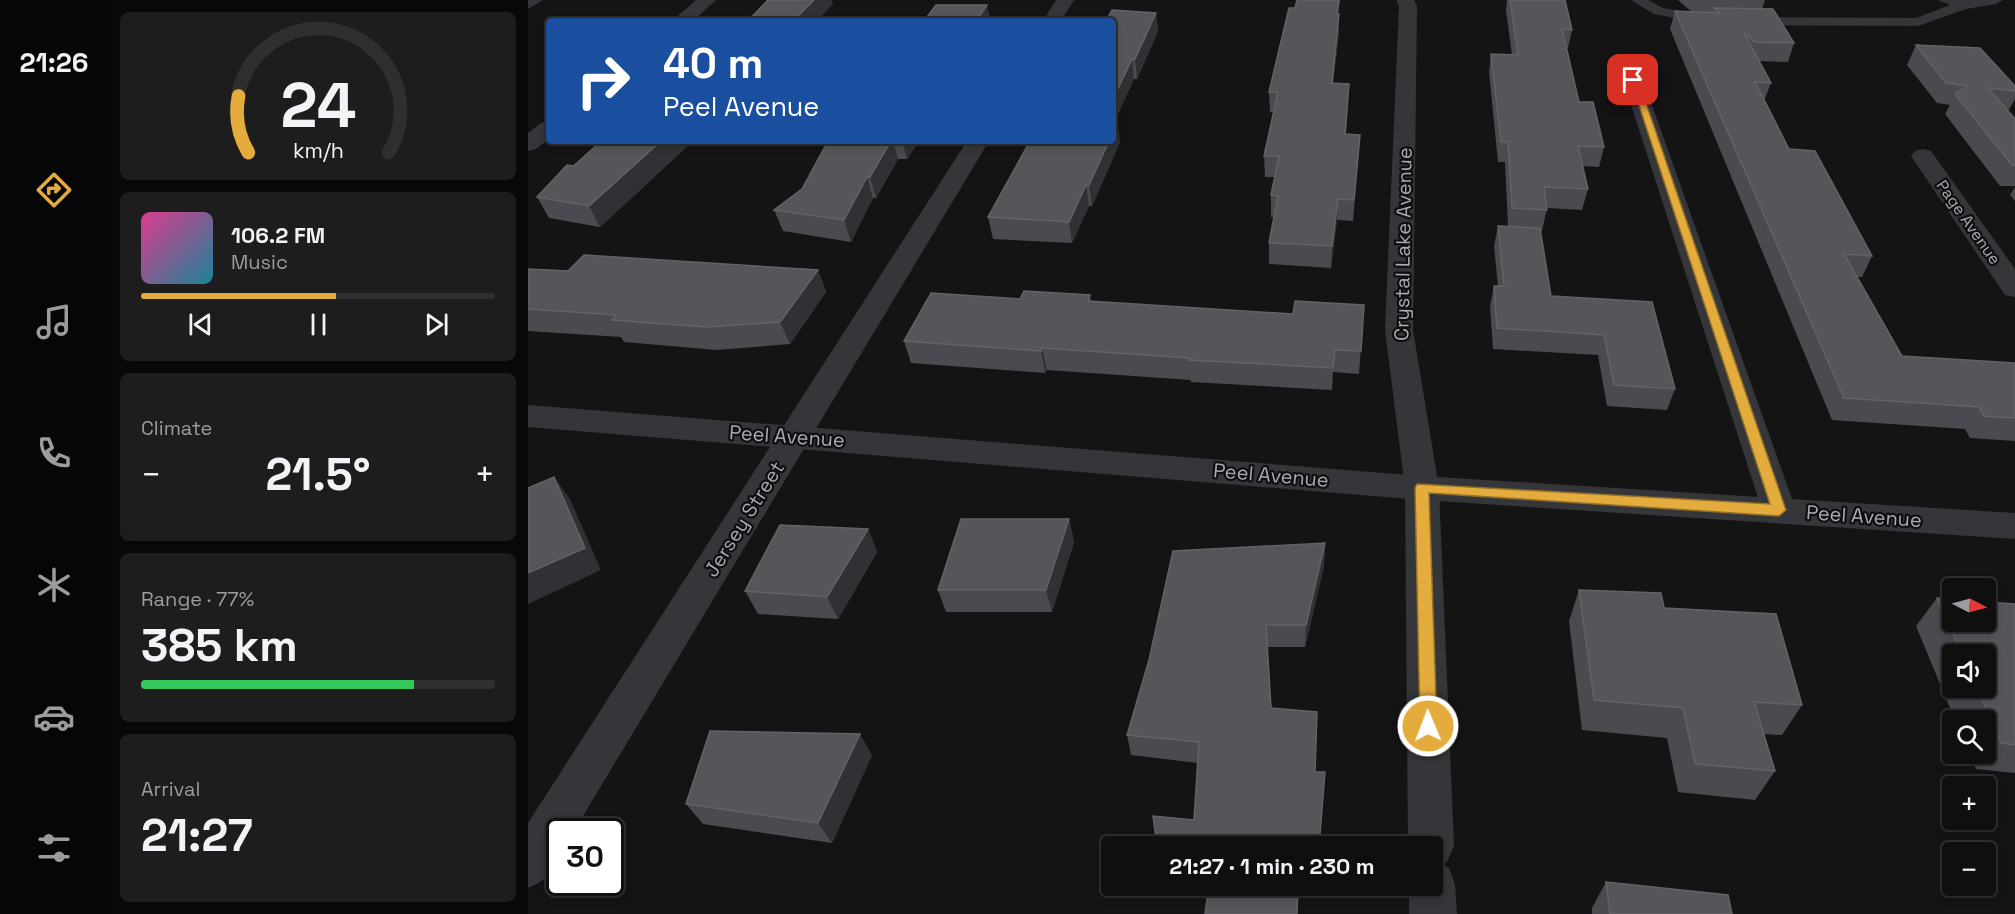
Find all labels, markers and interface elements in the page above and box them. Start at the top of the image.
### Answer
text: 40 m [663,37,763,90]
icon: right [564,42,642,120]
text: 21:26 [19,45,89,80]
pin [1607,54,1658,105]
icon: arrive [1616,63,1649,96]
text: 24 [280,66,356,145]
text: Peel Avenue [663,89,819,124]
text: km/h [292,138,344,165]
street label: Crystal Lake Avenue [1388,147,1418,341]
icon: directions [33,169,75,211]
street label: Page Avenue [1932,176,2005,269]
text: 106.2 FM [231,221,325,249]
text: Music [231,249,288,275]
icon: music [33,301,75,343]
icon: previous [184,308,217,341]
icon: pause [302,308,335,341]
icon: next [420,308,453,341]
text: Climate [141,415,212,441]
street label: Peel Avenue [728,419,846,453]
icon: phone [33,432,75,474]
text: 21.5° [265,446,371,503]
text: − [141,454,161,496]
text: + [475,454,495,496]
street label: Jersey Street [698,456,790,582]
street label: Peel Avenue [1212,457,1330,493]
street label: Peel Avenue [1805,499,1923,533]
icon: climate [33,564,75,606]
north arrow [1942,578,1996,632]
map controls [1942,578,1996,896]
text: Range · 77% [141,586,254,612]
text: 385 km [141,617,298,674]
button: sound [1942,644,1996,698]
position arrow [1396,694,1460,758]
icon: car [33,696,75,738]
button: search [1942,710,1996,764]
text: Arrival [141,776,200,802]
button: + [1942,776,1996,830]
text: 21:27 [141,807,253,864]
speed limit sign: 30 [546,818,624,896]
icon: filters [33,827,75,869]
button: − [1942,842,1996,896]
text: 21:27 · 1 min · 230 m [1169,852,1375,880]

